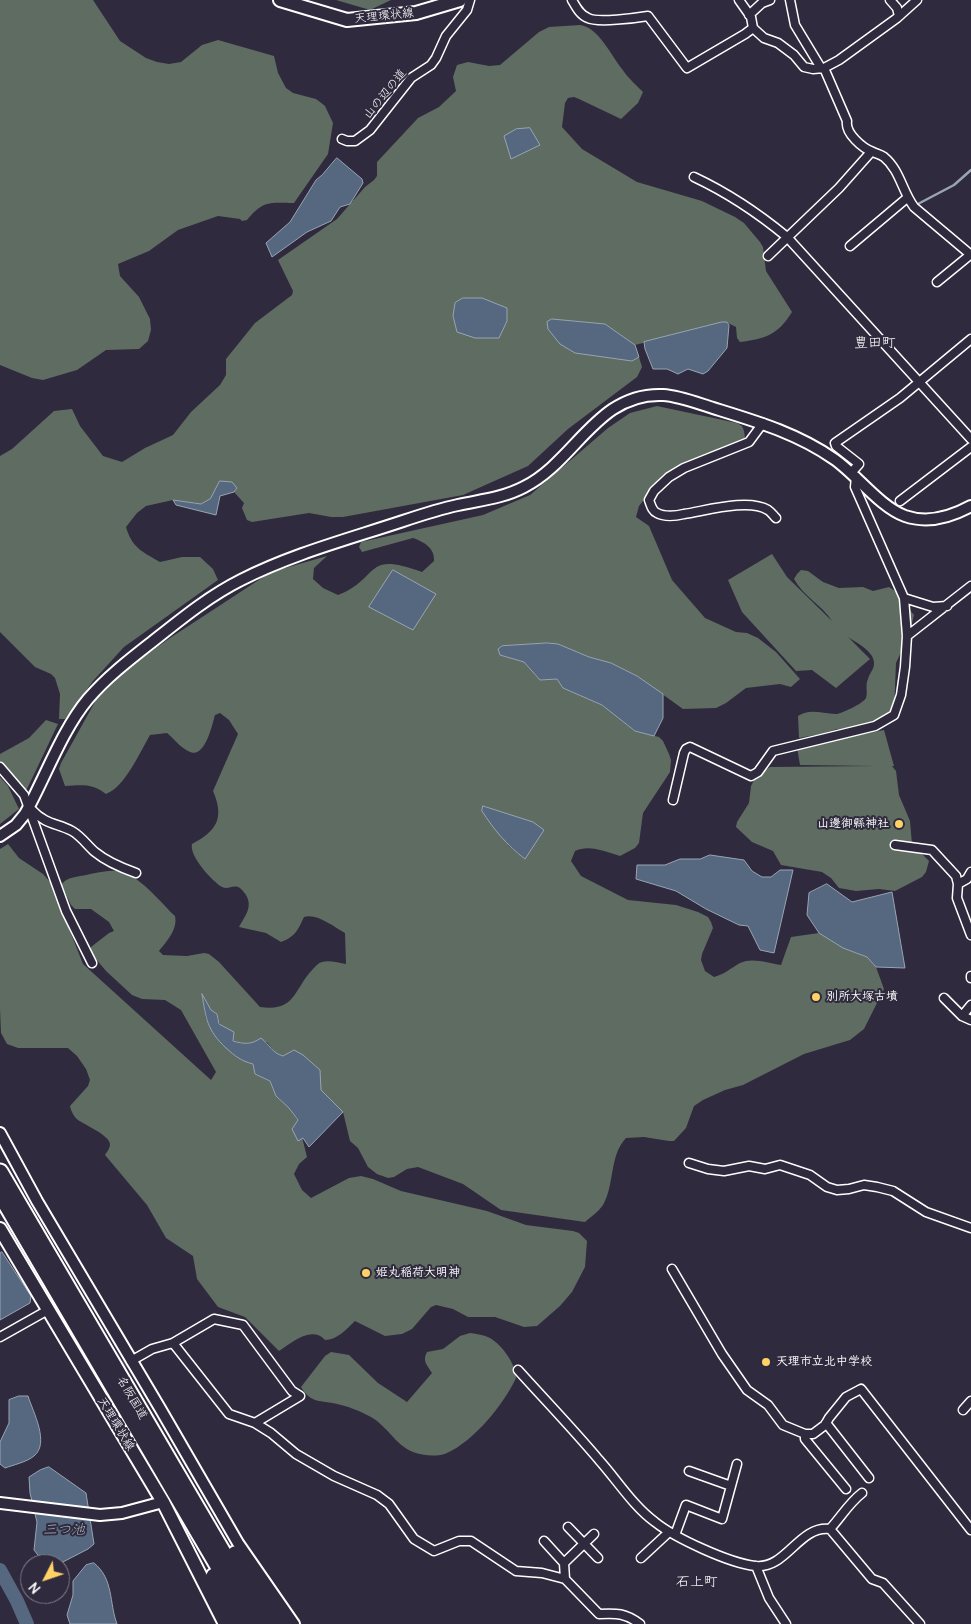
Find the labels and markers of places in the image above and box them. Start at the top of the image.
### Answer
place label: 山邊御縣神社 [817,817,889,831]
marker: 山邊御縣神社 [893,818,905,830]
place label: 別所大塚古墳 [826,990,898,1004]
marker: 別所大塚古墳 [810,991,822,1003]
place label: 姫丸稲荷大明神 [376,1266,460,1280]
marker: 姫丸稲荷大明神 [360,1267,372,1279]
place label: 天理市立北中学校 [776,1355,872,1369]
marker: 天理市立北中学校 [760,1356,772,1368]

